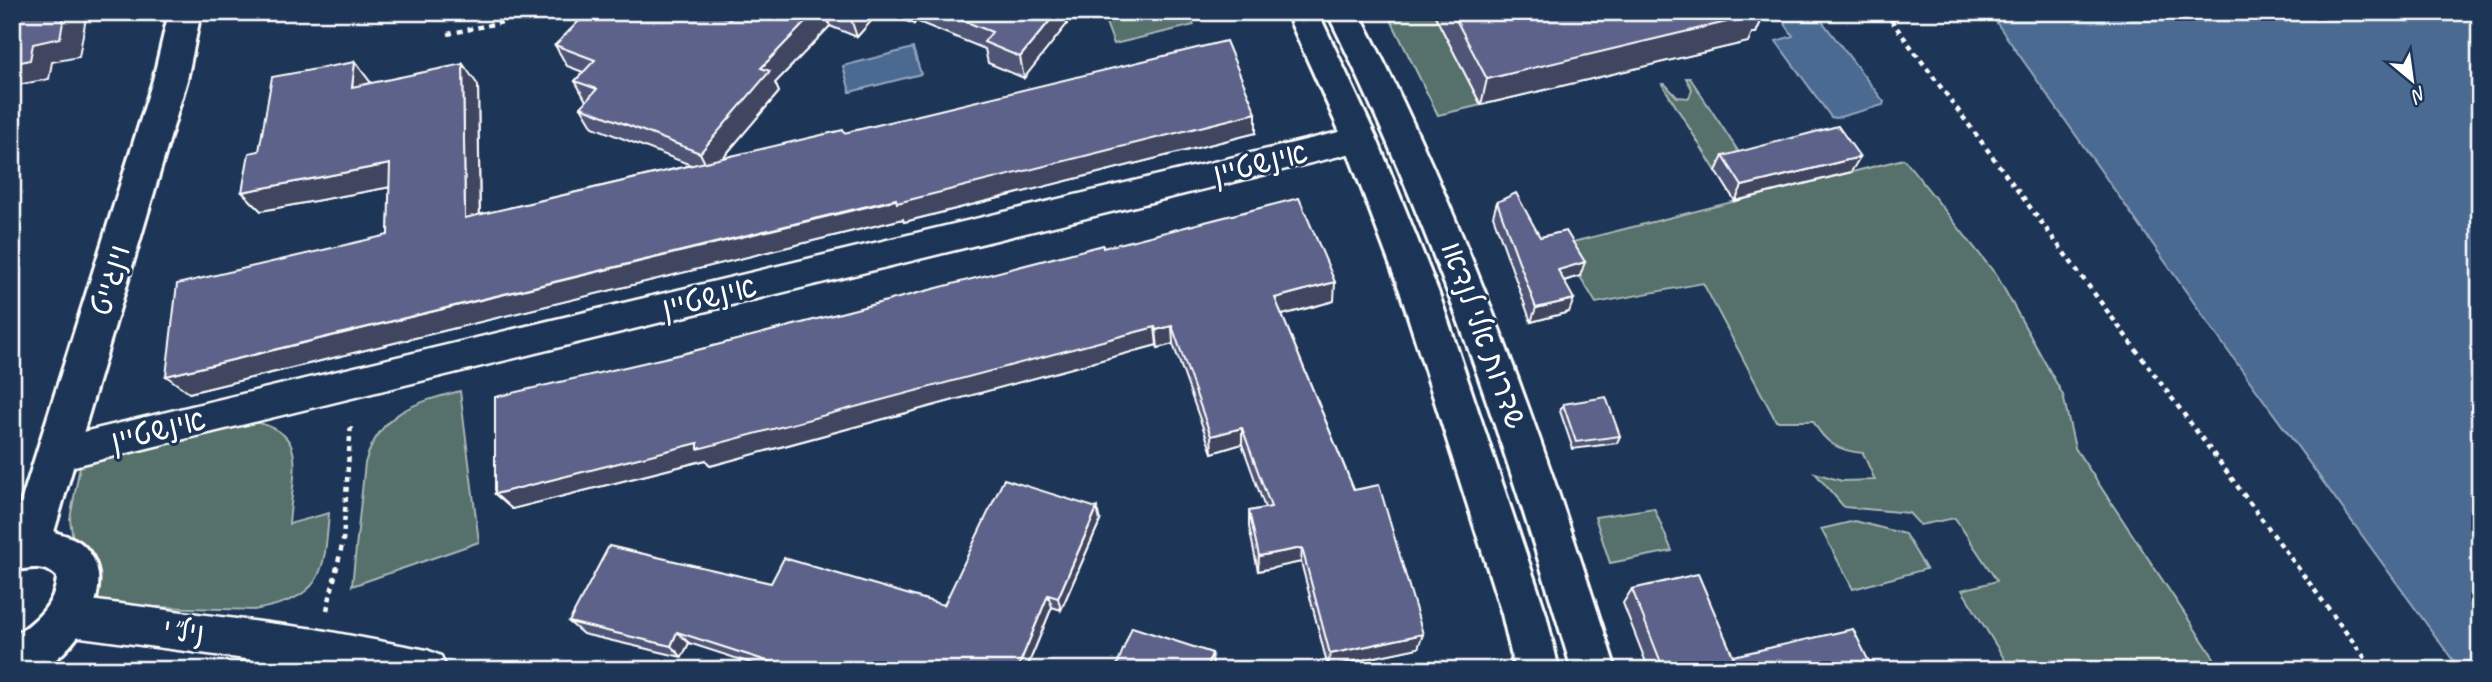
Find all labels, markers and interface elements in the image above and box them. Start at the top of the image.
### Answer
north arrow [2376,46,2446,116]
text: N [2406,81,2431,109]
street label: אינשטיין [1209,133,1311,193]
street label: שדרות אלי לנדאו [1433,236,1535,434]
street label: וינגייט [81,240,139,320]
street label: אינשטיין [658,267,760,327]
street label: אינשטיין [107,400,209,460]
street label: ניל"י [161,610,207,652]

